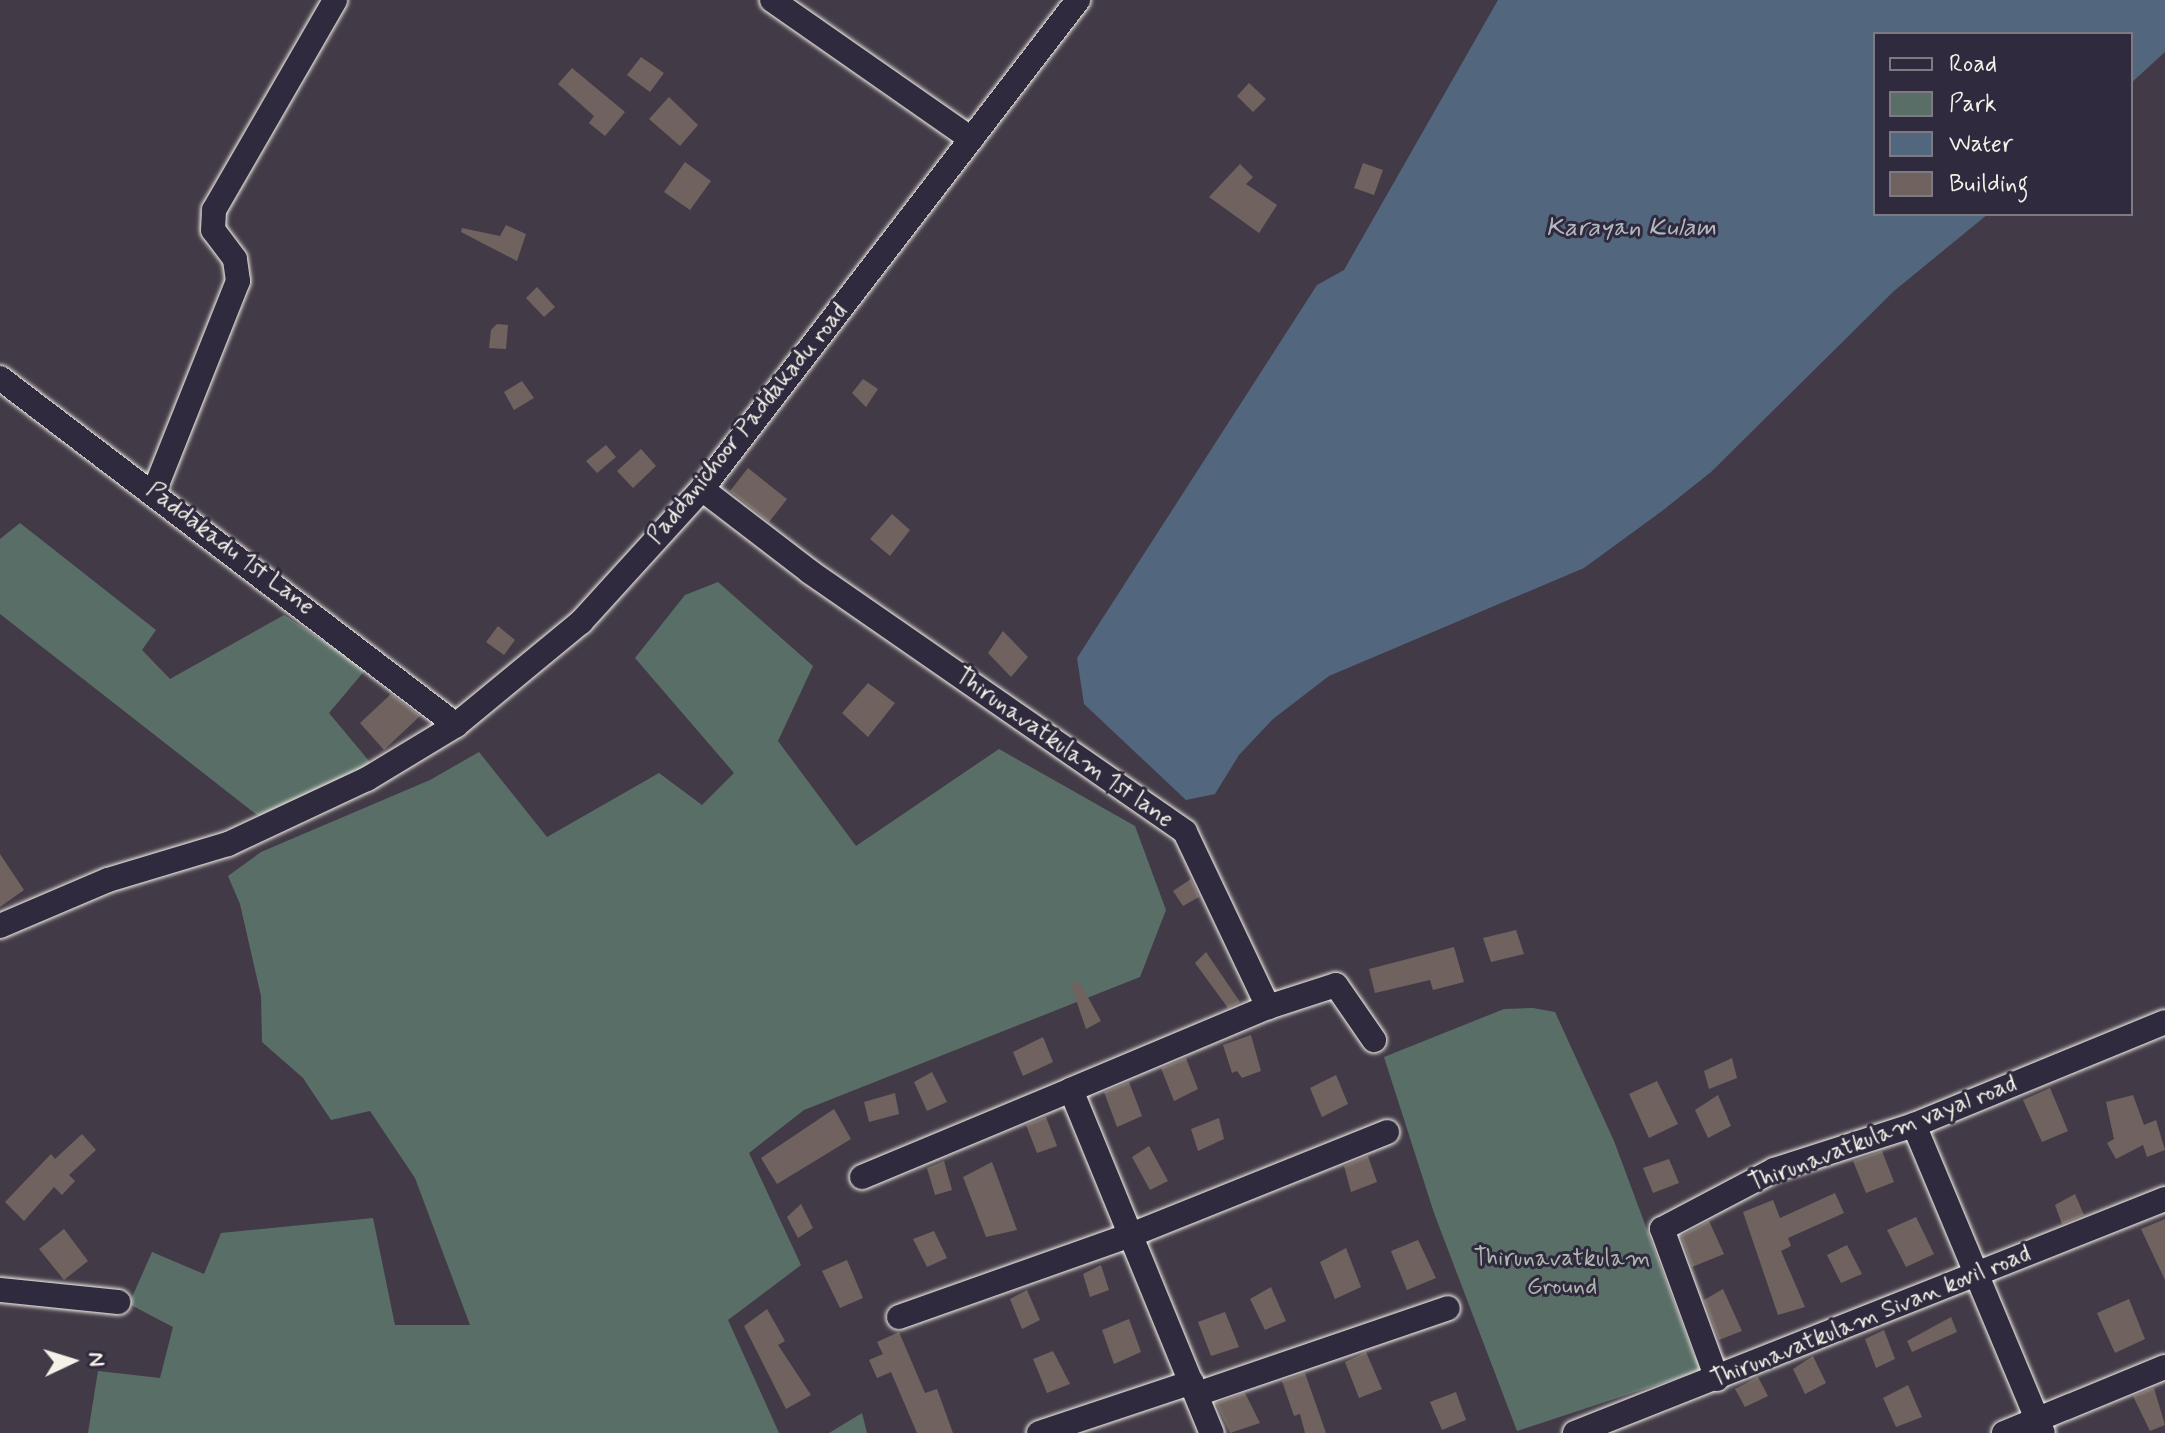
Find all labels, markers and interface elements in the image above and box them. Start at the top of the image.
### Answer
legend [1873,32,2133,216]
text: Road [1949,49,1997,80]
text: Park [1949,89,1997,120]
text: Water [1949,129,2013,160]
text: Building [1949,169,2029,200]
water label: Karayan Kulam [1541,213,1721,245]
street label: Paddanichoor Paddakadu road [642,298,854,550]
street label: Paddakadu 1st Lane [140,476,320,622]
street label: Thirunavatkulam 1st lane [949,662,1179,834]
street label: Thirunavatkulam vayal road [1745,1070,2021,1198]
street label: Thirunavatkulam Sivan kovil road [1707,1240,2035,1394]
park label: Thirunavatkulam Ground [1473,1245,1651,1301]
north arrow [32,1321,112,1401]
text: N [81,1351,110,1368]

